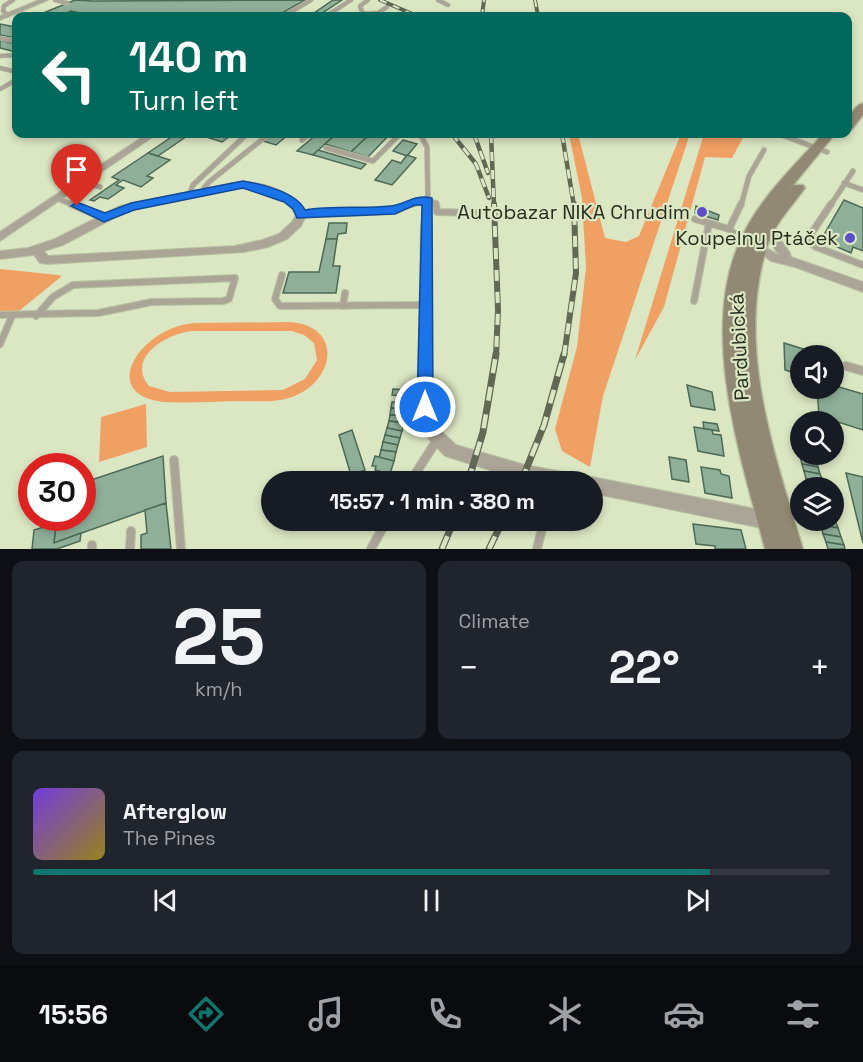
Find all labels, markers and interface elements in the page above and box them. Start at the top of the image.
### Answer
text: 140 m [129,31,248,84]
icon: left [30,36,108,114]
text: Turn left [129,83,239,118]
pin [51,144,102,206]
icon: arrive [60,153,93,186]
place label: Autobazar NIKA Chrudim [457,199,690,225]
marker: Autobazar NIKA Chrudim [695,205,709,219]
place label: Koupelny Ptáček [676,225,838,251]
marker: Koupelny Ptáček [843,231,857,245]
street label: Pardubická [723,293,755,401]
map controls [790,345,844,531]
button: sound [790,345,844,399]
position arrow [393,375,457,439]
button: search [790,411,844,465]
speed limit sign: 30 [18,453,96,531]
button: layers [790,477,844,531]
text: 15:57 · 1 min · 380 m [329,487,535,515]
text: 25 [172,587,265,687]
text: Climate [459,608,530,634]
text: 22° [609,639,680,696]
text: − [459,647,479,689]
text: + [810,647,830,689]
text: km/h [195,676,243,702]
text: Afterglow [123,797,227,825]
text: The Pines [123,825,216,851]
icon: previous [149,884,182,917]
icon: pause [415,884,448,917]
icon: next [681,884,714,917]
icon: directions [185,993,227,1035]
icon: music [305,993,347,1035]
icon: phone [424,993,466,1035]
icon: climate [544,993,586,1035]
icon: car [663,993,705,1035]
icon: filters [782,993,824,1035]
text: 15:56 [39,997,108,1032]

